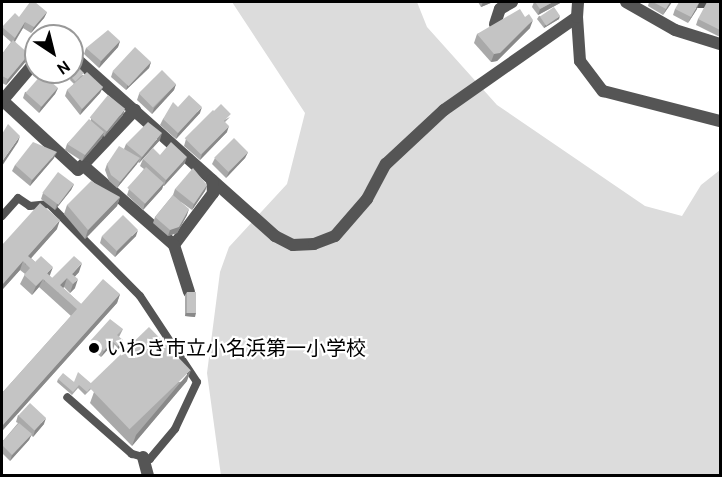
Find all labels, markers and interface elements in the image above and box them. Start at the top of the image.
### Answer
north arrow [24,24,84,84]
text: N [53,56,74,79]
place label: いわき市立小名浜第一小学校 [106,336,366,360]
marker: いわき市立小名浜第一小学校 [87,341,101,355]

